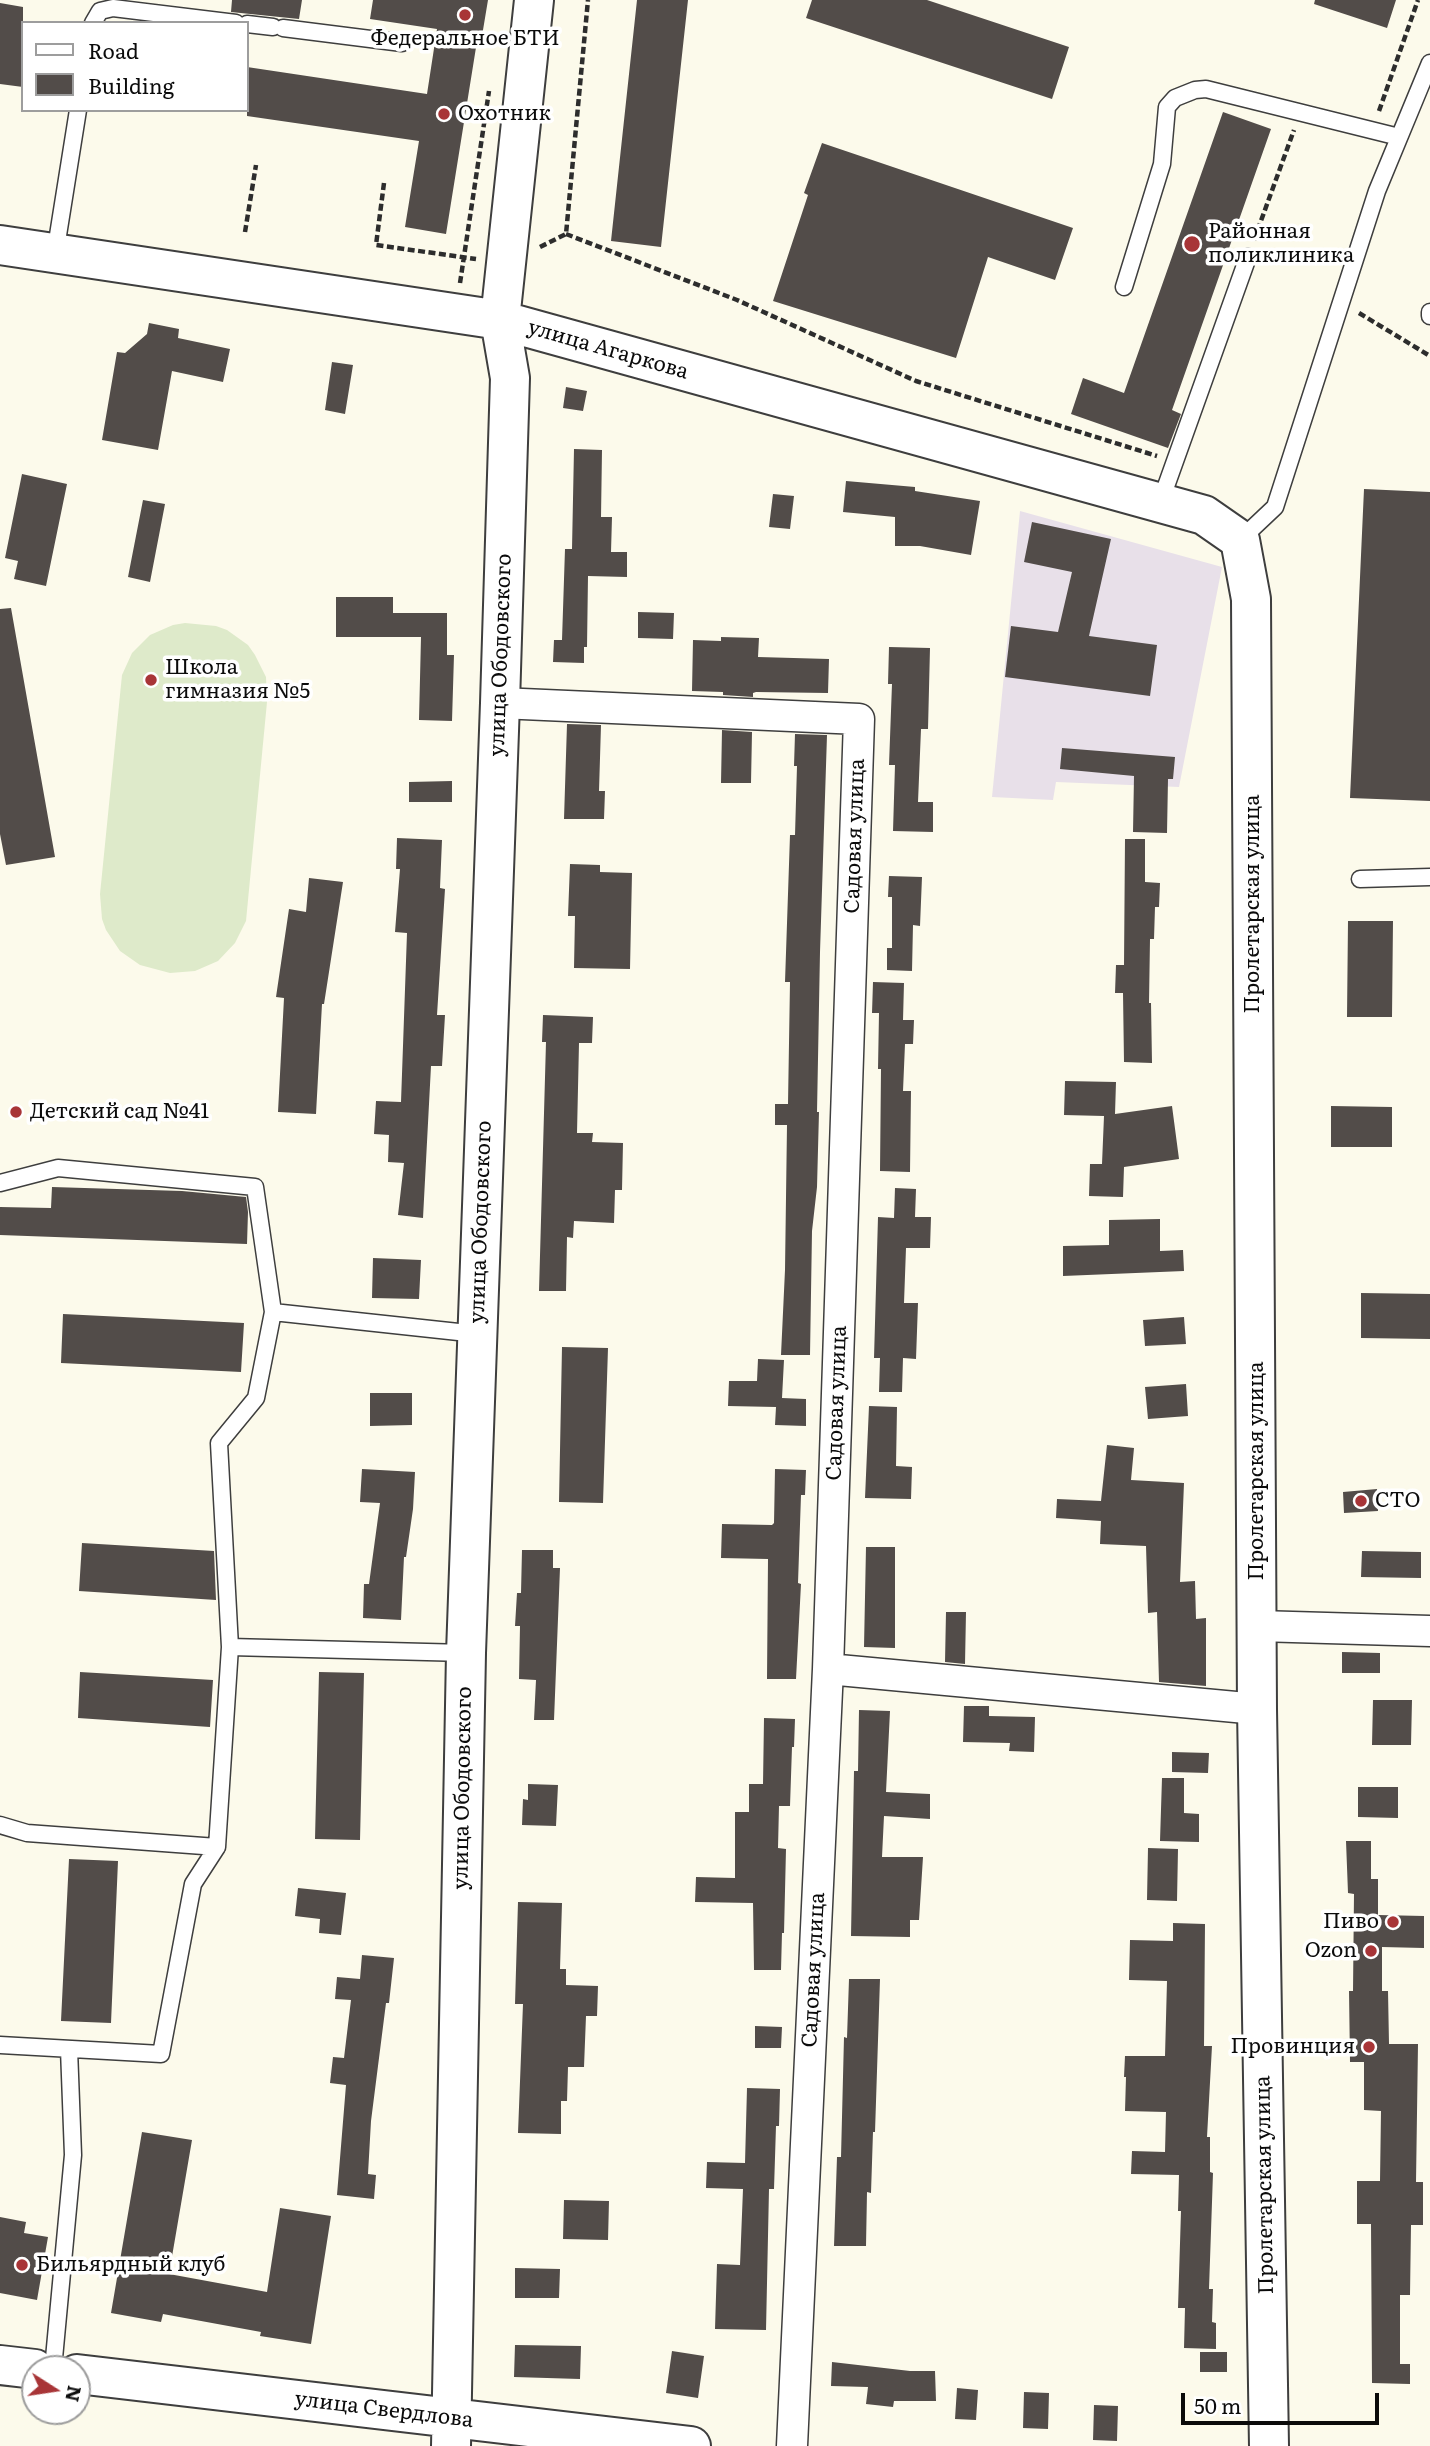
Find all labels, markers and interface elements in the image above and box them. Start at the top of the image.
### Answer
marker: Федеральное БТИ [457,7,473,23]
legend [21,21,248,112]
place label: Федеральное БТИ [370,26,560,52]
text: Road [88,34,139,65]
text: Building [88,69,174,100]
place label: Охотник [458,101,551,127]
marker: Охотник [436,106,452,122]
place label: Районная поликлиника [1208,219,1354,269]
marker: Районная поликлиника [1182,234,1202,254]
street label: улица Агаркова [525,315,691,385]
street label: улица Ободовского [485,553,517,757]
place label: Школа гимназия №5 [165,655,310,705]
marker: Школа гимназия №5 [143,672,159,688]
street label: Садовая улица [840,758,870,914]
street label: Пролетарская улица [1240,795,1266,1013]
place label: Детский сад №41 [30,1099,209,1125]
marker: Детский сад №41 [8,1104,24,1120]
street label: улица Ободовского [465,1120,497,1324]
street label: Садовая улица [822,1325,852,1481]
street label: Пролетарская улица [1244,1362,1270,1580]
place label: СТО [1375,1488,1420,1514]
marker: СТО [1353,1493,1369,1509]
street label: улица Ободовского [449,1686,477,1890]
street label: Садовая улица [797,1892,831,2048]
place label: Пиво [1323,1909,1379,1935]
marker: Пиво [1385,1914,1401,1930]
place label: Ozon [1305,1938,1357,1964]
marker: Ozon [1363,1943,1379,1959]
place label: Провинция [1230,2034,1355,2060]
marker: Провинция [1361,2039,1377,2055]
street label: Пролетарская улица [1250,2075,1280,2295]
place label: Бильярдный клуб [36,2252,225,2278]
marker: Бильярдный клуб [14,2257,30,2273]
north arrow [21,2355,91,2425]
scale bar [1185,2380,1383,2424]
text: N [59,2383,90,2405]
street label: улица Свердлова [293,2387,475,2433]
text: 50 m [1194,2389,1241,2420]

